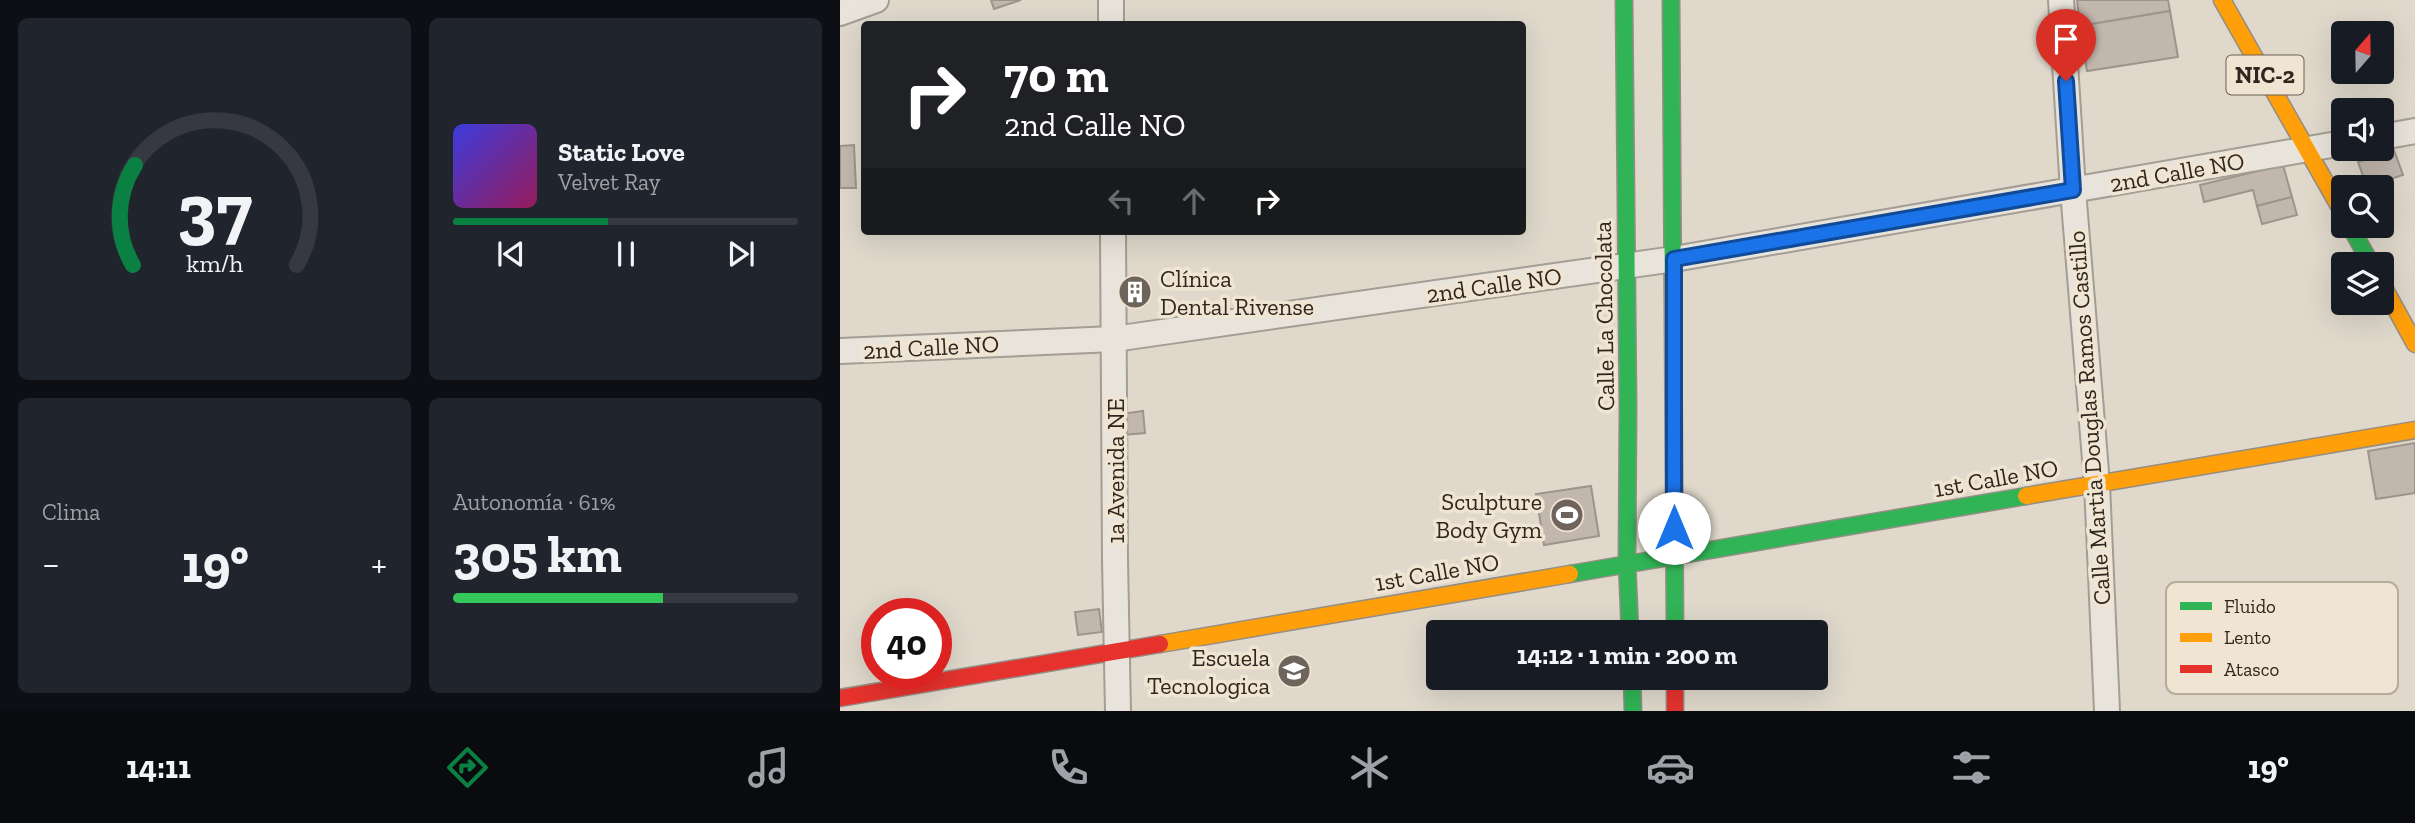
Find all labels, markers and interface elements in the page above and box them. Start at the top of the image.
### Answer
pin [2036,9,2096,81]
icon: arrive [2047,20,2085,58]
north arrow [2331,21,2394,84]
map controls [2331,21,2394,315]
text: 70 m [1004,46,1109,105]
icon: right [889,49,980,140]
road number: NIC-2 [2226,55,2304,94]
button: sound [2331,98,2394,161]
text: 2nd Calle NO [1004,106,1186,144]
text: Static Love [558,136,685,168]
street label: 2nd Calle NO [2107,146,2247,198]
text: 37 [177,166,252,254]
text: Velvet Ray [558,168,660,196]
button: search [2331,175,2394,238]
icon: left [1102,182,1140,220]
icon: ahead [1175,182,1213,220]
icon: right [1248,182,1286,220]
street label: Calle La Chocolata [1588,220,1620,411]
street label: Calle Martia Douglas Ramos Castillo [2061,230,2117,606]
icon: previous [492,235,530,273]
icon: pause [607,235,645,273]
icon: next [722,235,760,273]
text: km/h [186,248,243,278]
button: layers [2331,252,2394,315]
street label: 2nd Calle NO [1425,261,1563,309]
place label: Clínica Dental Rivense [1160,264,1314,321]
building icon: Clínica Dental Rivense [1116,273,1154,311]
street label: 2nd Calle NO [862,329,1000,365]
street label: 1a Avenida NE [1101,398,1130,544]
street label: 1st Calle NO [1932,453,2060,503]
place label: Sculpture Body Gym [1436,487,1542,544]
text: Autonomía · 61% [453,488,615,516]
position arrow [1637,491,1711,565]
sports icon: Sculpture Body Gym [1548,496,1586,534]
text: Clima [42,498,100,526]
text: 305 km [453,523,622,585]
text: 19° [182,533,249,595]
text: − [42,541,60,587]
text: + [371,541,387,587]
street label: 1st Calle NO [1373,547,1501,597]
legend [2166,582,2398,694]
text: Fluido [2224,595,2276,618]
speed limit sign: 40 [861,598,952,689]
text: Lento [2224,626,2271,649]
text: 14:12 · 1 min · 200 m [1517,639,1737,671]
place label: Escuela Tecnologica [1147,643,1270,700]
school or university icon: Escuela Tecnologica [1275,652,1313,690]
text: Atasco [2224,658,2279,681]
icon: directions [443,743,492,792]
icon: music [744,743,793,792]
icon: phone [1044,743,1093,792]
icon: climate [1345,743,1394,792]
icon: car [1646,743,1695,792]
icon: filters [1947,743,1996,792]
text: 14:11 [126,748,191,786]
text: 19° [2248,748,2289,786]

